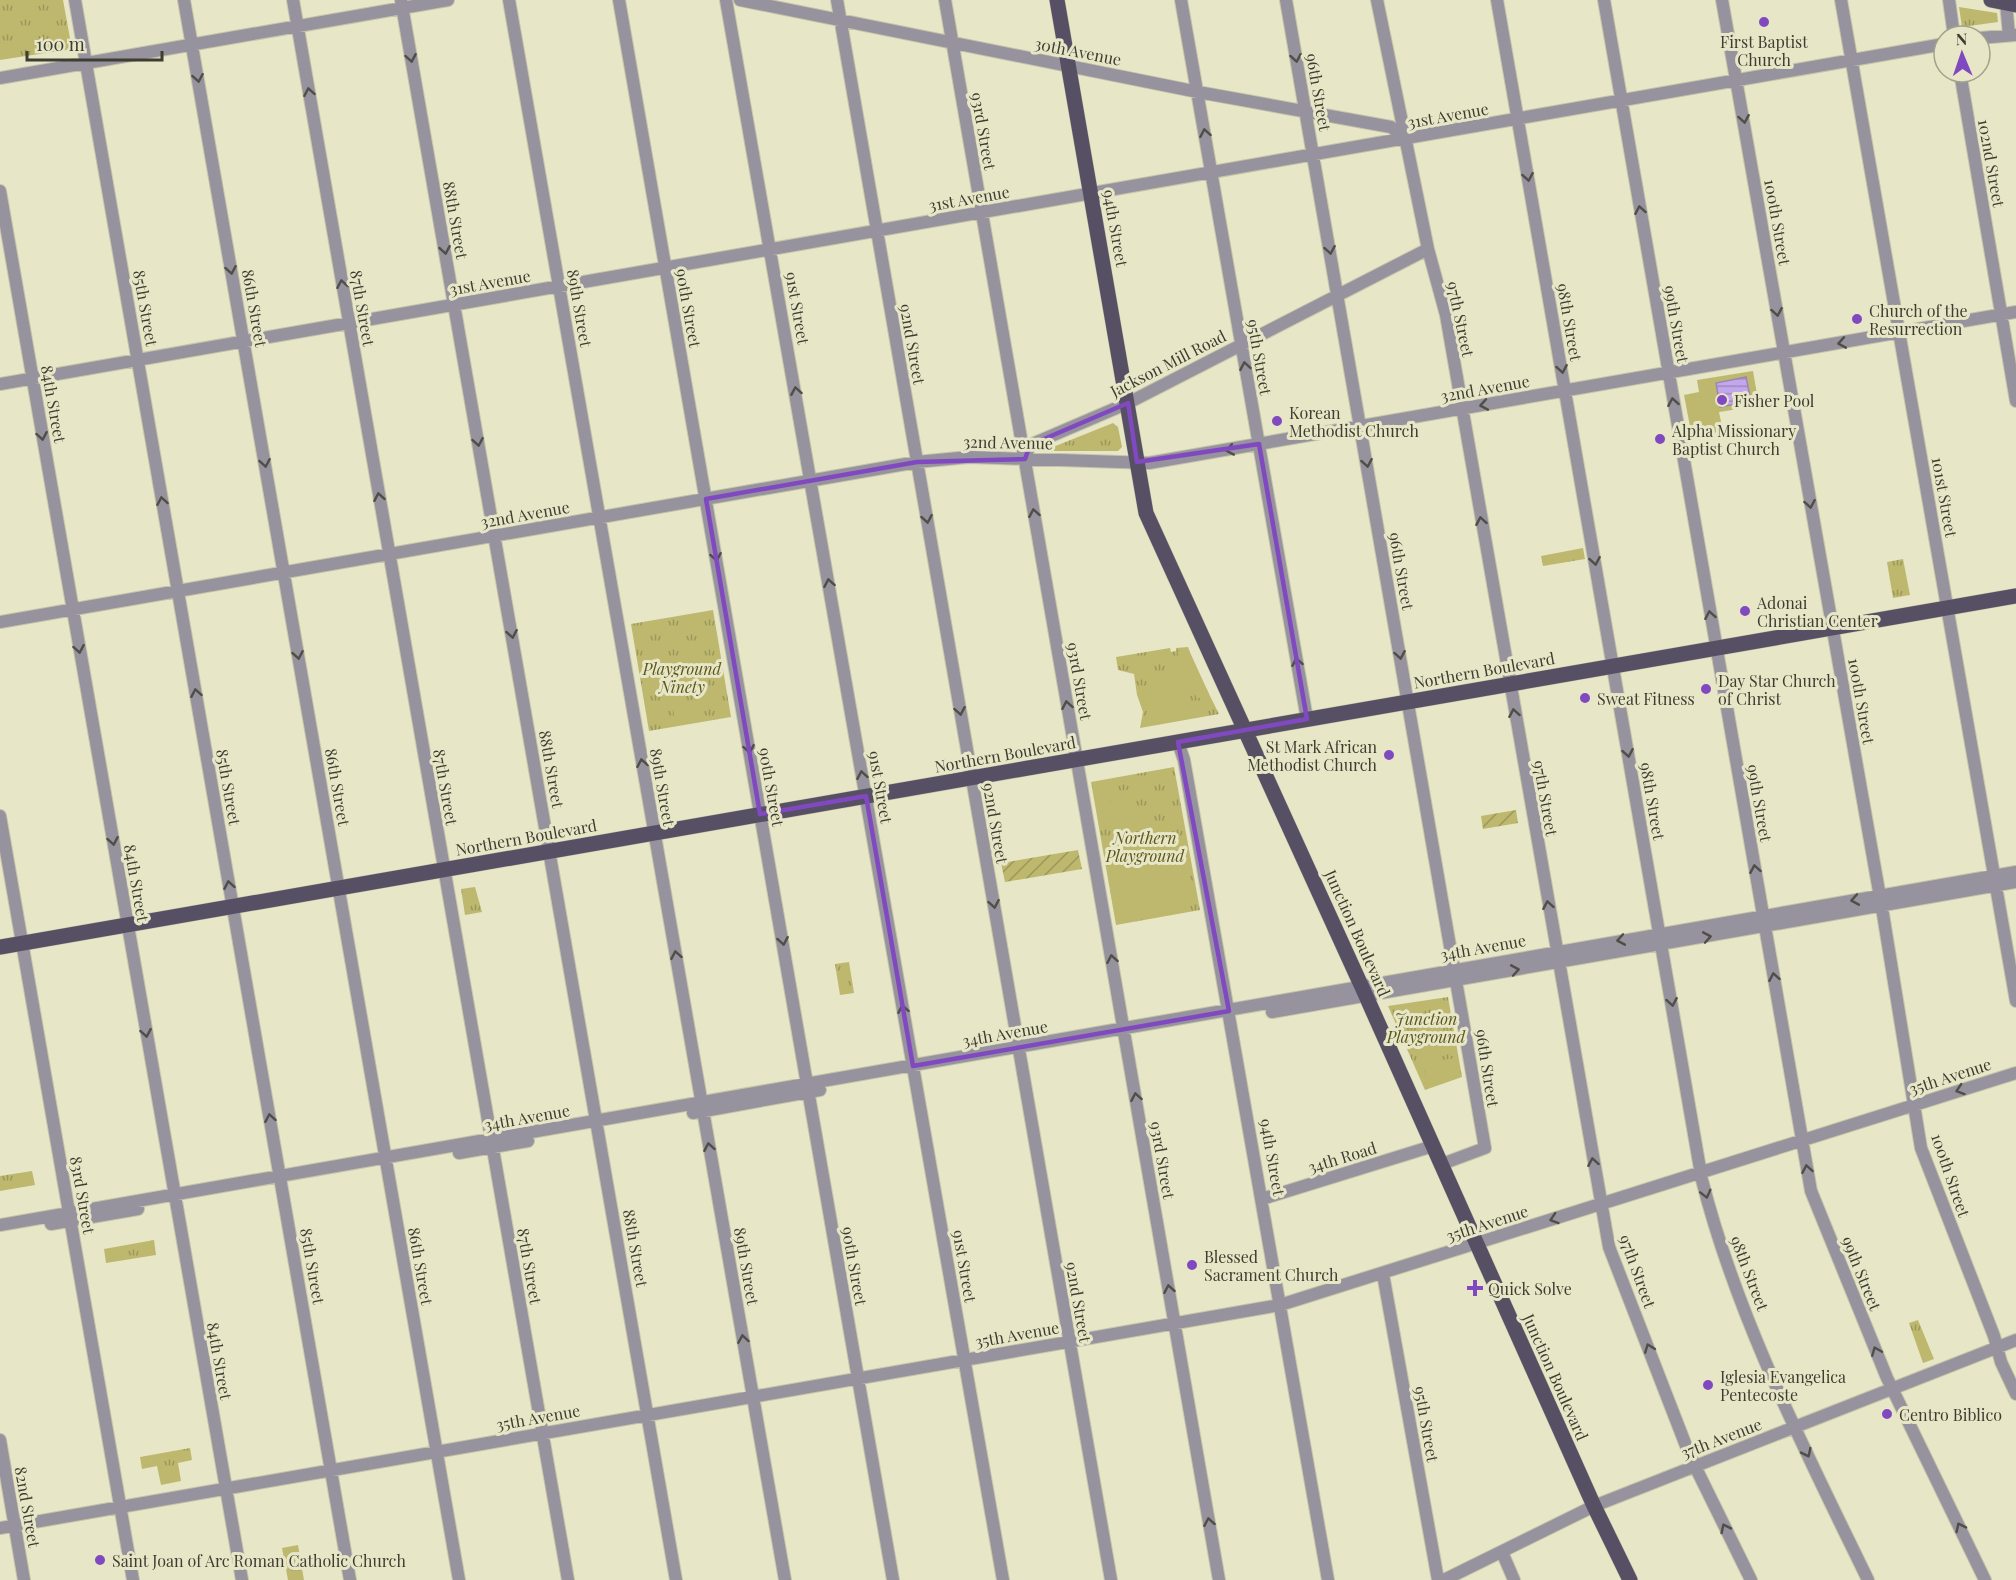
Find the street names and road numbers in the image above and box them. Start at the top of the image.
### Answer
street label: 30th Avenue [1033,32,1123,70]
street label: 96th Street [1302,52,1336,133]
street label: 93rd Street [967,91,1001,172]
street label: 31st Avenue [1406,98,1490,132]
street label: 102nd Street [1974,117,2010,209]
street label: 100th Street [1760,177,1796,267]
street label: 88th Street [439,179,473,261]
street label: 31st Avenue [927,181,1011,215]
street label: 94th Street [1099,188,1133,269]
street label: 31st Avenue [448,265,532,299]
street label: 86th Street [238,267,272,349]
street label: 90th Street [672,267,706,349]
street label: 85th Street [129,268,163,348]
street label: 87th Street [346,268,380,348]
street label: 89th Street [563,268,597,349]
street label: 91st Street [781,270,815,346]
street label: 97th Street [1443,279,1479,359]
street label: 98th Street [1553,282,1587,363]
street label: 99th Street [1660,284,1694,365]
street label: 92nd Street [896,302,930,386]
street label: 95th Street [1243,317,1277,397]
street label: Jackson Mill Road [1106,325,1229,402]
street label: 84th Street [37,364,71,445]
street label: 32nd Avenue [1439,370,1531,406]
street label: 32nd Avenue [963,431,1053,453]
street label: 101st Street [1928,455,1962,539]
street label: 32nd Avenue [479,496,571,532]
street label: 96th Street [1385,531,1419,612]
street label: 93rd Street [1063,641,1097,722]
street label: Northern Boulevard [1412,647,1556,693]
street label: 100th Street [1844,656,1880,746]
street label: 88th Street [535,728,569,810]
street label: Northern Boulevard [933,731,1077,777]
street label: 86th Street [321,746,355,828]
street label: 90th Street [755,746,789,828]
street label: 85th Street [212,747,246,827]
street label: 87th Street [429,747,463,827]
street label: 89th Street [646,747,680,828]
street label: 91st Street [864,749,898,825]
street label: 97th Street [1529,758,1563,838]
street label: 98th Street [1636,761,1670,842]
street label: 99th Street [1743,763,1777,844]
street label: 92nd Street [979,781,1013,865]
street label: Northern Boulevard [454,814,598,860]
street label: 84th Street [120,843,154,924]
street label: Junction Boulevard [1320,865,1395,1000]
street label: 34th Avenue [1439,929,1527,965]
street label: 34th Avenue [961,1015,1049,1051]
street label: 96th Street [1471,1028,1505,1109]
street label: 35th Avenue [1906,1053,1994,1099]
street label: 34th Avenue [483,1099,571,1135]
street label: 94th Street [1256,1117,1290,1198]
street label: 93rd Street [1146,1120,1180,1201]
street label: 100th Street [1927,1130,1975,1220]
street label: 34th Road [1305,1137,1379,1177]
street label: 83rd Street [66,1155,100,1236]
street label: 35th Avenue [1443,1200,1531,1246]
street label: 88th Street [619,1207,653,1289]
street label: 86th Street [404,1225,438,1307]
street label: 90th Street [838,1225,872,1307]
street label: 85th Street [296,1226,330,1306]
street label: 87th Street [513,1226,547,1306]
street label: 89th Street [730,1226,764,1307]
street label: 91st Street [948,1228,982,1304]
street label: 97th Street [1615,1231,1661,1311]
street label: 98th Street [1726,1233,1774,1314]
street label: 99th Street [1838,1233,1887,1314]
street label: 92nd Street [1062,1260,1096,1344]
street label: Junction Boulevard [1518,1309,1593,1444]
street label: 35th Avenue [973,1316,1061,1352]
street label: 84th Street [203,1321,237,1402]
street label: 95th Street [1410,1384,1444,1464]
street label: 35th Avenue [494,1399,582,1435]
street label: 37th Avenue [1678,1413,1764,1463]
street label: 82nd Street [11,1465,45,1549]

